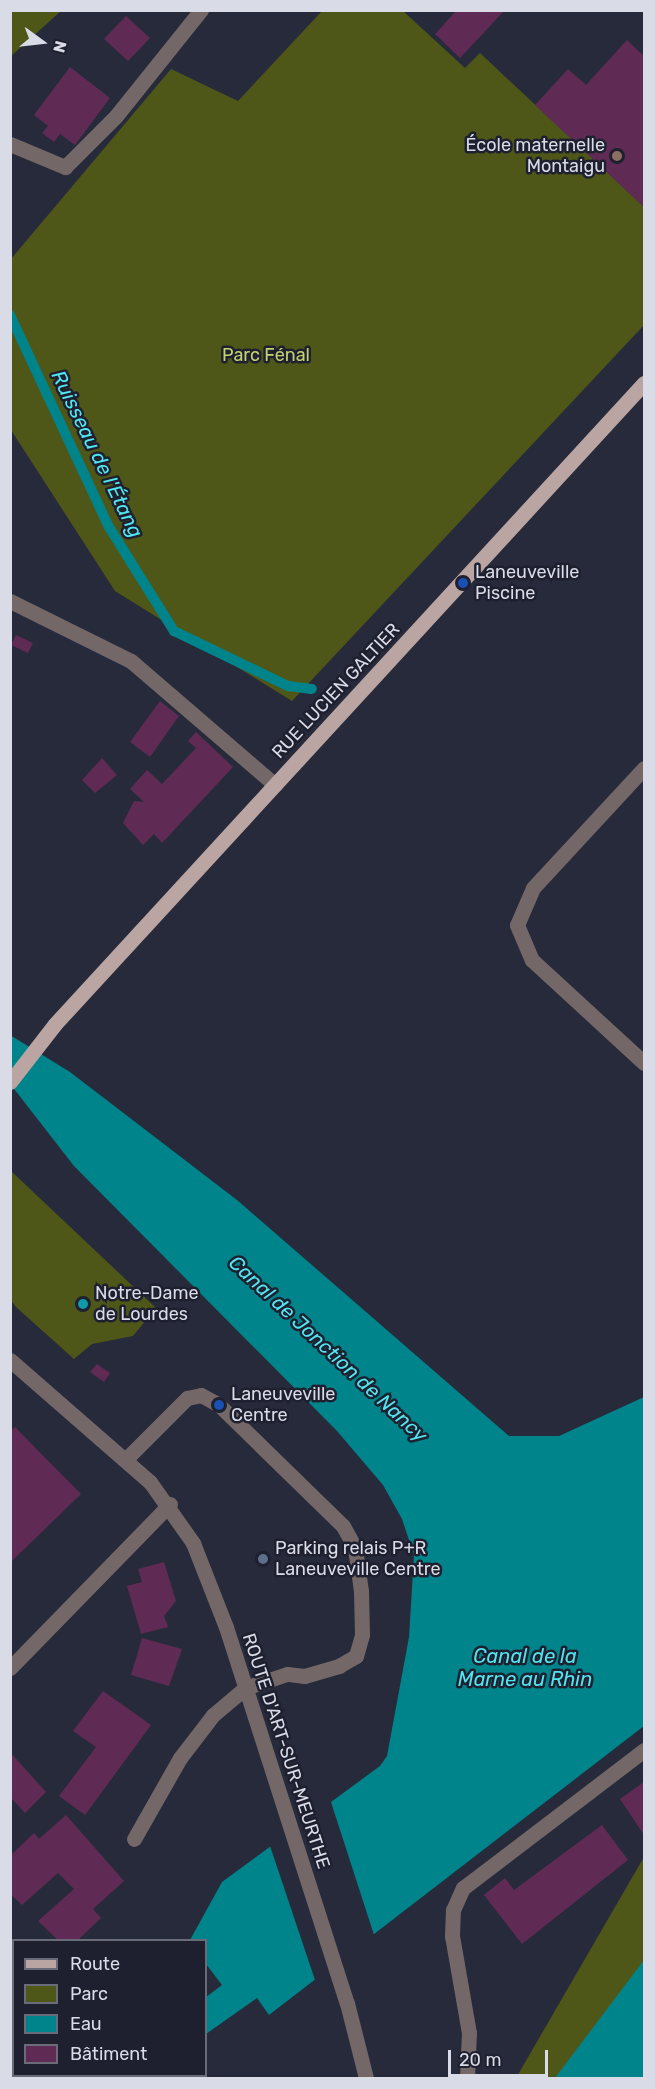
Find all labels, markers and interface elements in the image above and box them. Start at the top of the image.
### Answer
north arrow [12,12,72,72]
text: N [49,39,71,55]
place label: École maternelle Montaigu [465,135,605,178]
marker: École maternelle Montaigu [610,149,624,163]
park label: Parc Fénal [222,344,310,366]
water label: Ruisseau de l'Étang [46,366,148,542]
place label: Laneuveville Piscine [475,562,579,604]
marker: Laneuveville Piscine [456,576,470,590]
street label: RUE LUCIEN GALTIER [268,619,404,763]
water label: Canal de Jonction de Nancy [224,1251,432,1447]
place label: Notre-Dame de Lourdes [95,1283,199,1326]
marker: Notre-Dame de Lourdes [76,1297,90,1311]
place label: Laneuveville Centre [231,1384,335,1426]
marker: Laneuveville Centre [212,1398,226,1412]
place label: Parking relais P+R Laneuveville Centre [275,1538,440,1580]
marker: Parking relais P+R Laneuveville Centre [256,1552,270,1566]
street label: ROUTE D'ART-SUR-MEURTHE [238,1631,334,1871]
water label: Canal de la Marne au Rhin [458,1645,592,1692]
legend [12,1939,207,2077]
text: Route [70,1953,120,1975]
text: Parc [70,1983,108,2005]
text: Eau [70,2013,102,2035]
scale bar [451,2038,552,2076]
text: Bâtiment [70,2043,147,2065]
text: 20 m [459,2049,501,2071]

